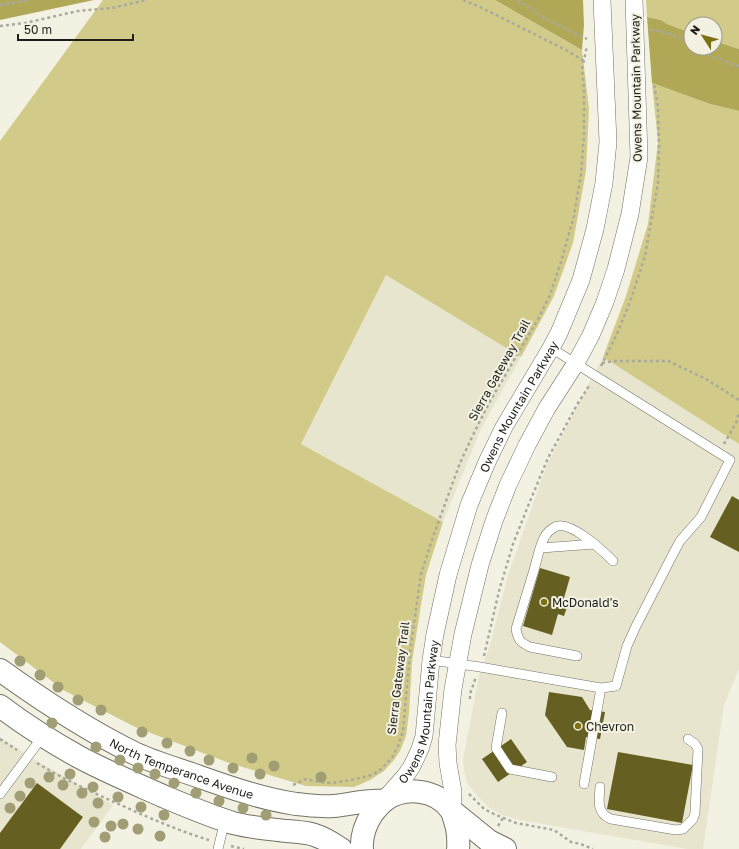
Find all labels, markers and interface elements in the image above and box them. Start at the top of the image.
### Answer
street label: Owens Mountain Parkway [627,13,645,162]
scale bar [18,16,133,42]
north arrow [683,16,723,56]
text: 50 m [24,22,52,37]
text: N [687,23,702,37]
street label: Sierra Gateway Trail [465,316,533,424]
street label: Owens Mountain Parkway [476,338,561,475]
place label: McDonald's [552,595,619,610]
marker: McDonald's [539,597,549,607]
street label: Sierra Gateway Trail [384,620,412,736]
street label: Owens Mountain Parkway [395,638,442,786]
place label: Chevron [586,719,634,734]
marker: Chevron [573,721,583,731]
street label: North Temperance Avenue [107,734,255,802]

